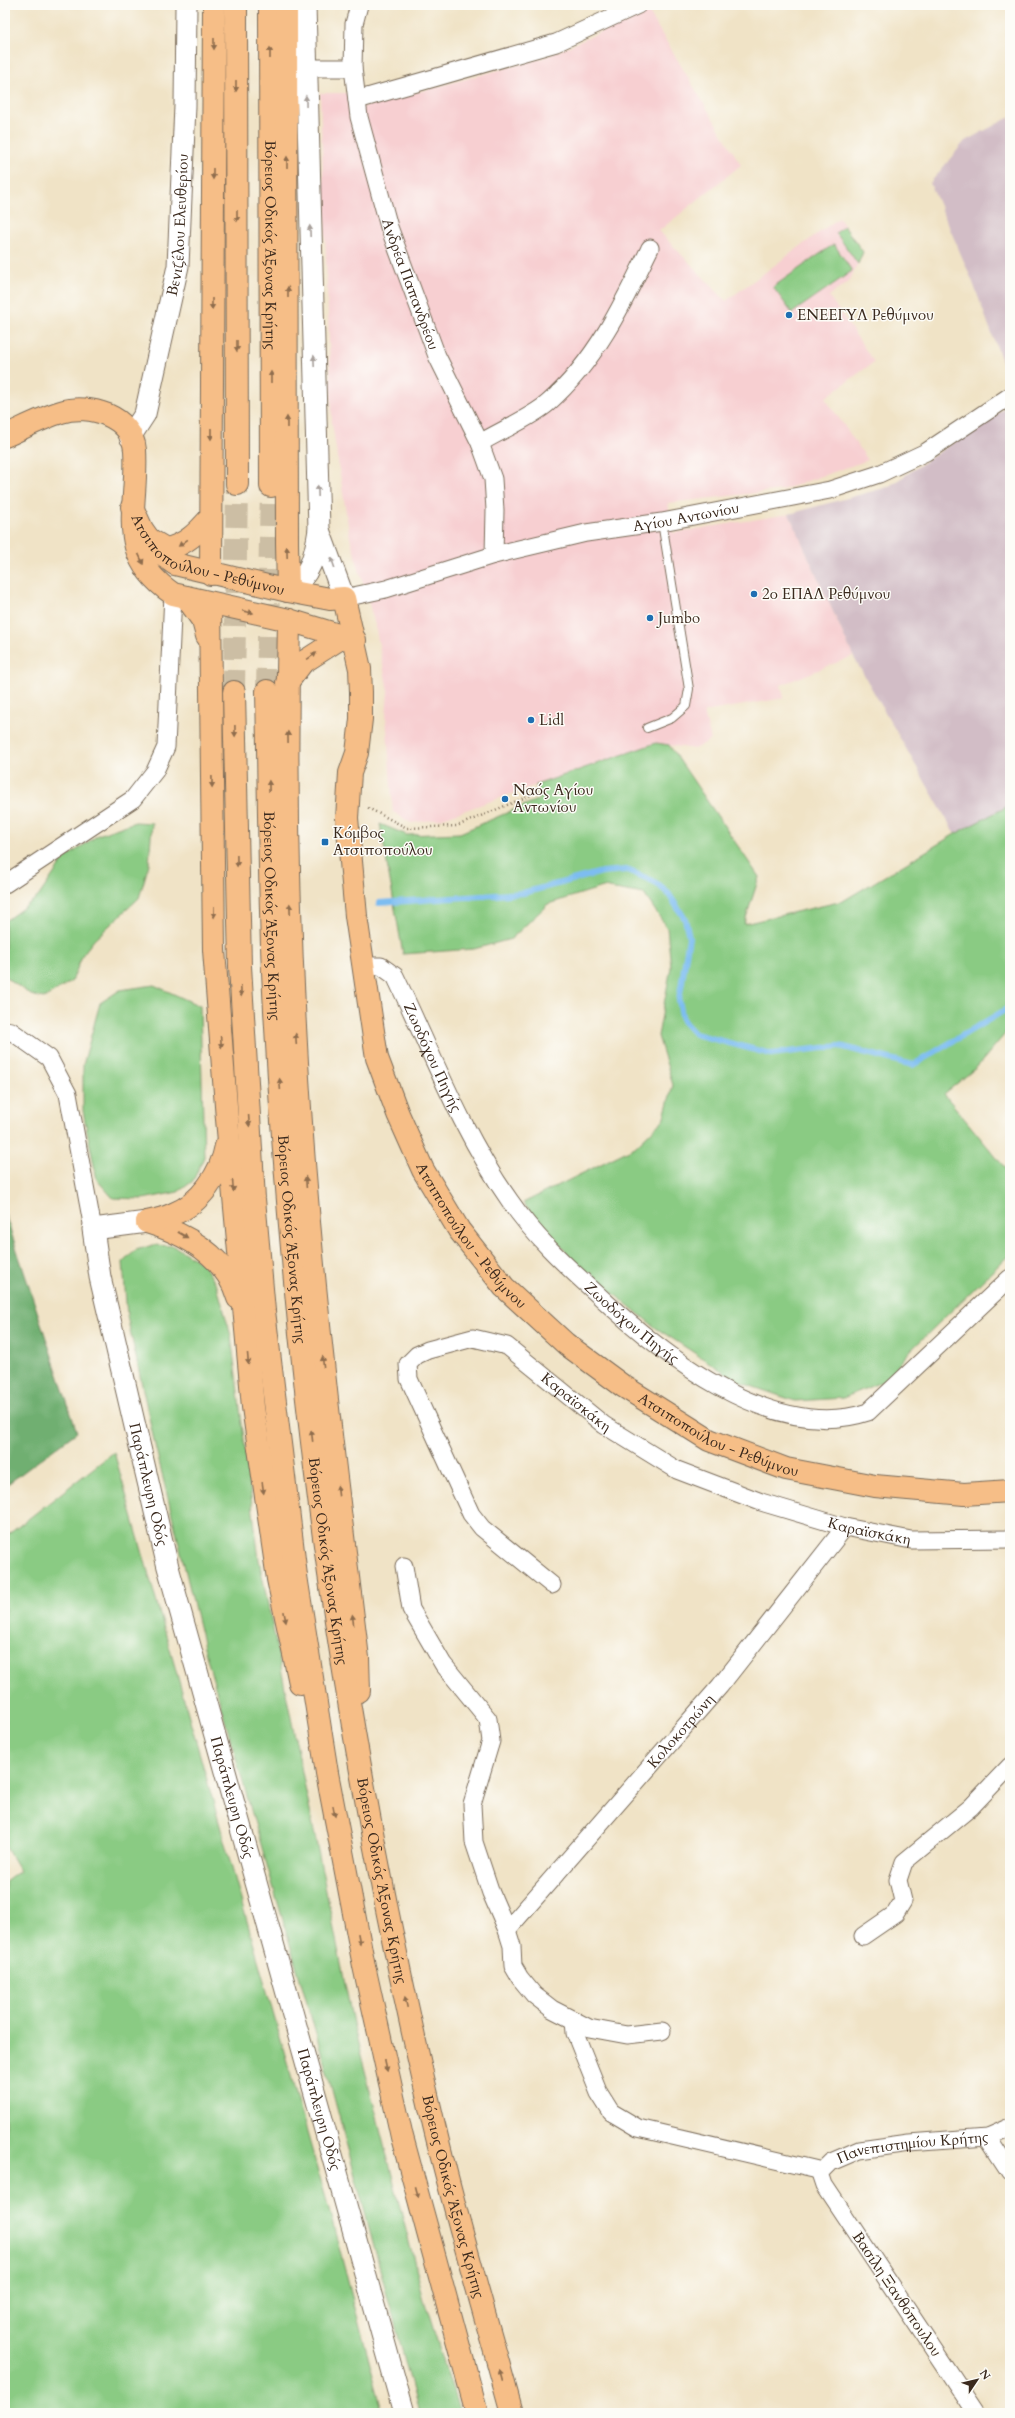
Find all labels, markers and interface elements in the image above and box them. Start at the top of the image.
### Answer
one-way arrow [210,38,217,50]
one-way arrow [267,46,273,59]
one-way arrow [233,80,240,92]
one-way arrow [303,94,309,107]
street label: Βόρειος Οδικός Άξονας Κρήτης [260,140,281,350]
street label: Βενιζέλου Ελευθερίου [162,153,193,298]
one-way arrow [284,155,290,168]
one-way arrow [210,168,216,181]
one-way arrow [234,210,240,223]
street label: Ανδρέα Παπανδρέου [377,216,444,353]
one-way arrow [307,224,313,237]
one-way arrow [285,285,291,298]
one-way arrow [209,298,215,311]
place label: ΕΝΕΕΓΥΛ Ρεθύμνου [797,305,934,325]
marker: ΕΝΕΕΓΥΛ Ρεθύμνου [784,310,794,320]
one-way arrow [234,340,240,353]
one-way arrow [311,354,317,367]
one-way arrow [268,370,274,383]
one-way arrow [284,415,290,428]
one-way arrow [208,428,214,441]
one-way arrow [314,485,321,497]
street label: Αγίου Αντωνίου [632,498,741,536]
street label: Ατσιποπούλου - Ρεθύμνου [126,511,287,600]
one-way arrow [178,539,188,547]
one-way arrow [284,545,290,558]
one-way arrow [138,553,144,565]
one-way arrow [329,557,335,569]
place label: 2ο ΕΠΑΛ Ρεθύμνου [762,584,890,604]
marker: 2ο ΕΠΑΛ Ρεθύμνου [749,589,759,599]
place label: Jumbo [656,608,700,628]
one-way arrow [242,609,254,615]
marker: Jumbo [645,613,655,623]
one-way arrow [307,652,318,660]
place label: Lidl [539,710,564,730]
marker: Lidl [526,715,536,725]
one-way arrow [231,725,238,737]
one-way arrow [285,730,291,743]
one-way arrow [209,776,215,789]
one-way arrow [266,780,273,792]
place label: Ναός Αγίου Αντωνίου [513,780,593,817]
marker: Ναός Αγίου Αντωνίου [500,794,510,804]
street label: Βόρειος Οδικός Άξονας Κρήτης [259,811,286,1022]
place label: Κόμβος Ατσιποπούλου [333,823,433,860]
marker: Κόμβος Ατσιποπούλου [320,837,330,847]
one-way arrow [234,855,240,868]
one-way arrow [287,903,294,915]
one-way arrow [210,906,217,918]
one-way arrow [238,985,244,998]
street label: Ζωοδόχου Πηγής [399,1000,467,1116]
one-way arrow [293,1032,299,1045]
one-way arrow [218,1036,224,1048]
one-way arrow [277,1078,284,1090]
one-way arrow [245,1115,252,1127]
street label: Βόρειος Οδικός Άξονας Κρήτης [273,1134,311,1345]
street label: Ατσιποπούλου - Ρεθύμνου [411,1160,531,1313]
one-way arrow [302,1176,309,1188]
one-way arrow [229,1180,236,1192]
one-way arrow [177,1232,189,1239]
street label: Ζωοδόχου Πηγής [580,1277,683,1369]
one-way arrow [245,1353,252,1365]
one-way arrow [320,1356,326,1368]
street label: Καραϊσκάκη [537,1368,615,1437]
street label: Ατσιποπούλου - Ρεθύμνου [634,1388,800,1481]
street label: Παράπλευρη Οδός [124,1421,173,1549]
one-way arrow [309,1430,315,1442]
street label: Βόρειος Οδικός Άξονας Κρήτης [304,1456,353,1667]
one-way arrow [260,1482,266,1494]
one-way arrow [334,1485,341,1497]
street label: Καραϊσκάκη [825,1512,913,1550]
one-way arrow [282,1611,288,1623]
one-way arrow [350,1614,357,1626]
street label: Κολοκοτρώνη [643,1690,719,1773]
street label: Παράπλευρη Οδός [206,1734,259,1861]
street label: Βόρειος Οδικός Άξονας Κρήτης [352,1776,412,1986]
one-way arrow [332,1805,338,1817]
one-way arrow [356,1932,362,1945]
one-way arrow [402,1996,408,2008]
street label: Παράπλευρη Οδός [293,2046,346,2173]
one-way arrow [383,2060,389,2072]
street label: Βόρειος Οδικός Άξονας Κρήτης [417,2093,490,2301]
street label: Πανεπιστημίου Κρήτης [834,2127,990,2168]
one-way arrow [414,2186,420,2198]
street label: Βασίλη Ξανθόπουλου [848,2228,946,2360]
north arrow [957,2360,997,2400]
text: N [976,2366,994,2383]
one-way arrow [498,2369,504,2382]

